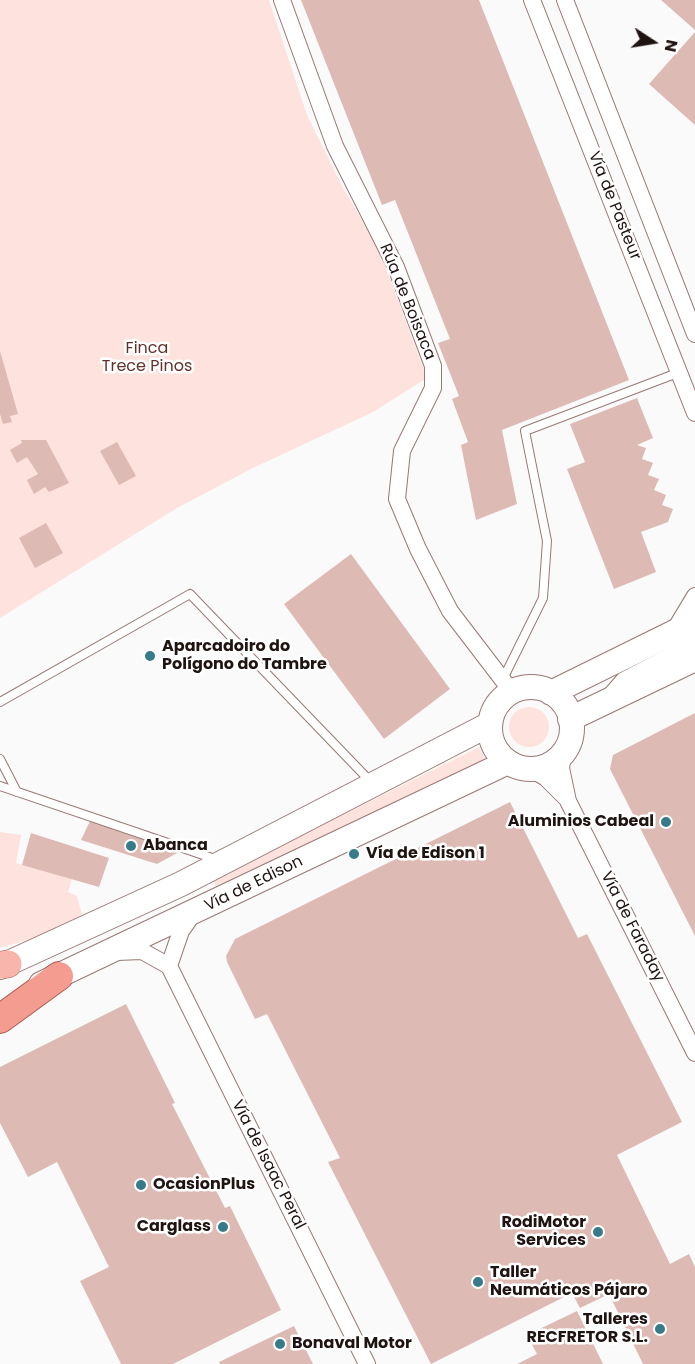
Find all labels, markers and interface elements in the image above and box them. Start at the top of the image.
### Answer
north arrow [623,12,683,72]
text: N [659,38,684,54]
street label: Vía de Pasteur [584,149,644,263]
street label: Rúa de Boisaca [375,241,439,363]
park label: Finca Trece Pinos [102,339,192,377]
place label: Aparcadoiro do Polígono do Tambre [162,637,327,675]
marker: Aparcadoiro do Polígono do Tambre [143,649,157,663]
place label: Aluminios Cabeal [508,812,654,832]
marker: Aluminios Cabeal [659,815,673,829]
place label: Abanca [143,836,208,856]
marker: Abanca [124,839,138,853]
place label: Vía de Edison 1 [366,844,485,864]
marker: Vía de Edison 1 [347,847,361,861]
street label: Vía de Edison [202,852,306,916]
street label: Vía de Faraday [596,869,668,985]
street label: Vía de Isaac Peral [227,1097,309,1233]
place label: OcasionPlus [153,1175,255,1195]
marker: OcasionPlus [134,1178,148,1192]
place label: RodiMotor Services [501,1213,586,1251]
place label: Carglass [137,1217,211,1237]
marker: Carglass [216,1220,230,1234]
marker: RodiMotor Services [591,1225,605,1239]
place label: Taller Neumáticos Pájaro [490,1263,647,1301]
marker: Taller Neumáticos Pájaro [471,1275,485,1289]
place label: Talleres RECFRETOR S.L. [527,1310,648,1348]
marker: Talleres RECFRETOR S.L. [653,1322,667,1336]
place label: Bonaval Motor [292,1334,412,1354]
marker: Bonaval Motor [273,1337,287,1351]

